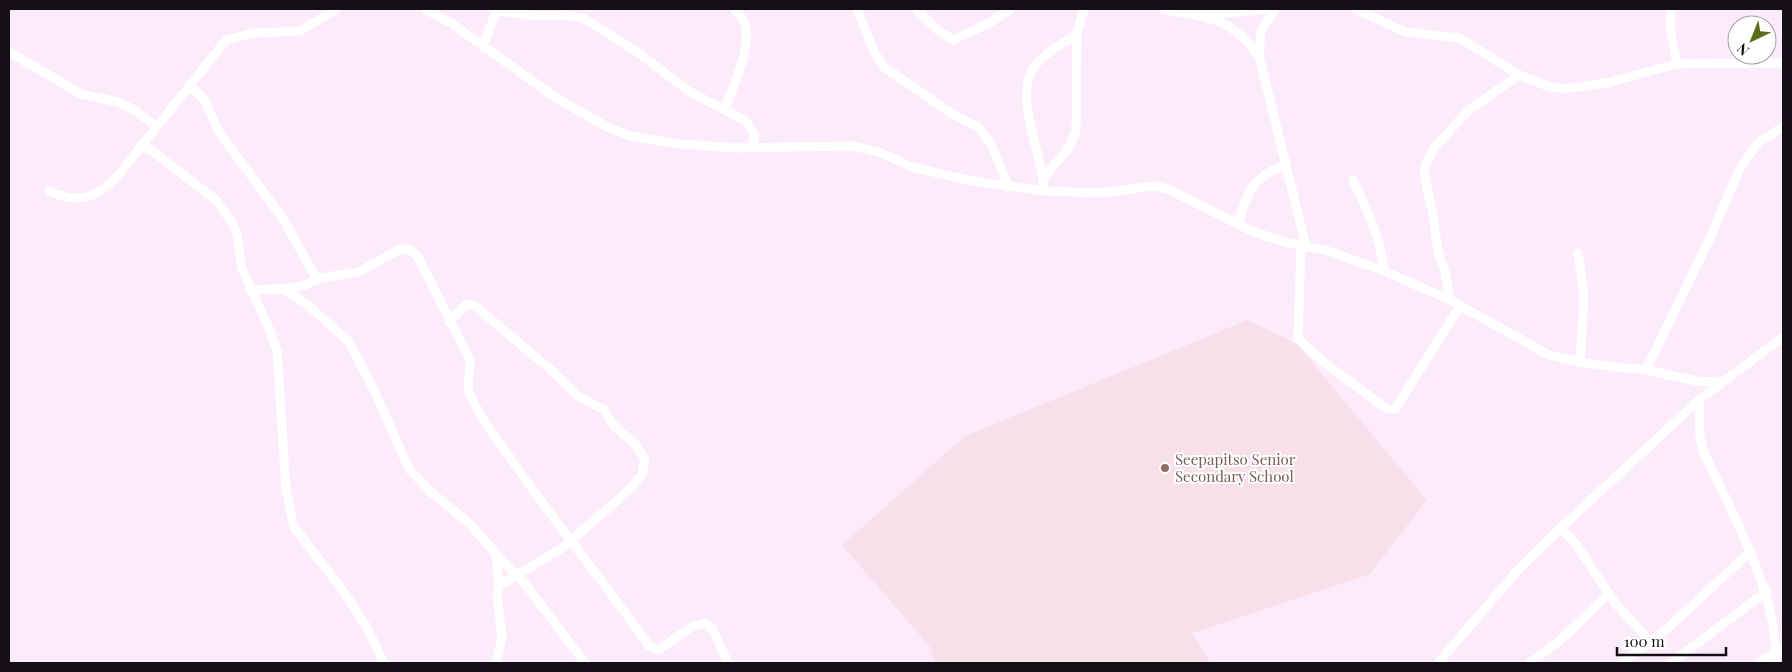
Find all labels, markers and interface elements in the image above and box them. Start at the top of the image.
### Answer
north arrow [1727,15,1777,65]
text: N [1733,39,1753,60]
place label: Seepapitso Senior Secondary School [1175,449,1296,486]
marker: Seepapitso Senior Secondary School [1159,462,1171,474]
scale bar [1617,624,1726,656]
text: 100 m [1624,631,1665,651]

